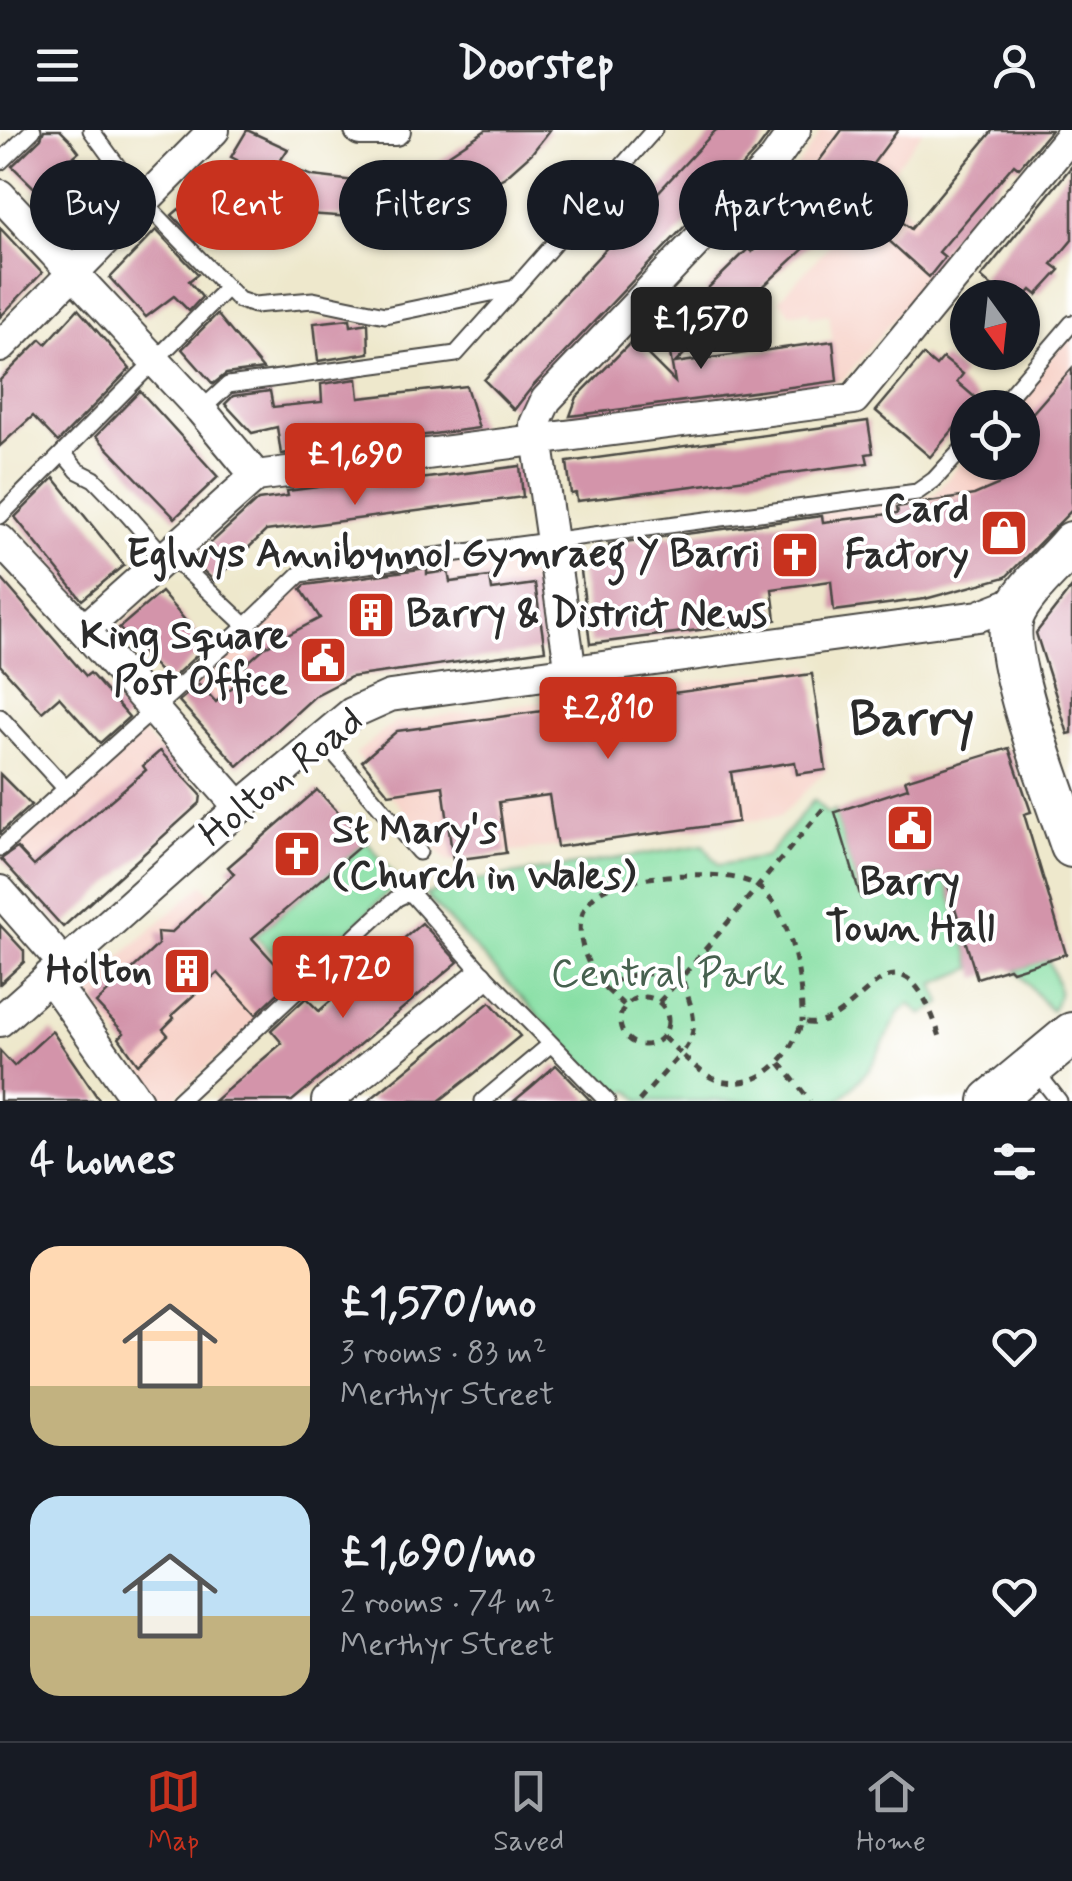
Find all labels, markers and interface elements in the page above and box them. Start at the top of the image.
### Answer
text: Doorstep [457,36,615,95]
icon: menu [30,38,85,93]
icon: person [987,38,1042,93]
chip: Buy [30,160,156,250]
chip: Rent [176,160,319,250]
chip: Filters [339,160,507,250]
chip: New [527,160,659,250]
chip: Apartment [679,160,908,250]
north arrow [950,280,1040,370]
map controls [950,280,1040,480]
pin: £1,570 [620,287,782,372]
text: £1,570 [653,298,749,340]
button: locate [950,390,1040,480]
pin: £1,690 [274,423,436,508]
text: £1,690 [307,434,403,476]
place label: Card Factory [845,484,969,582]
shop icon: Card Factory [978,507,1030,559]
place label: Eglwys Annibynnol Gymraeg Y Barri [126,529,760,586]
church icon: Eglwys Annibynnol Gymraeg Y Barri [769,529,821,581]
building icon: Barry & District News [345,589,397,641]
place label: Barry & District News [406,589,767,641]
place label: King Square Post Office [80,611,288,709]
public building icon: King Square Post Office [297,634,349,686]
pin: £2,810 [527,677,689,762]
district label: Barry [849,687,975,753]
text: £2,810 [562,688,654,730]
street label: Holton Road [189,696,375,860]
public building icon: Barry Town Hall [884,802,936,854]
place label: St Mary's (Church in Wales) [332,805,636,903]
church icon: St Mary's (Church in Wales) [271,828,323,880]
place label: Barry Town Hall [826,857,994,955]
pin: £1,720 [262,936,424,1021]
place label: Holton [46,945,152,997]
building icon: Holton [161,945,213,997]
text: £1,720 [295,947,391,989]
park label: Central Park [551,949,785,1001]
text: 4 homes [30,1134,176,1189]
icon: filters [987,1134,1042,1189]
text: £1,570/mo [340,1277,536,1332]
icon: home [110,1286,230,1406]
icon: heart [987,1319,1042,1374]
text: 3 rooms · 83 m² [340,1332,547,1374]
text: Merthyr Street [340,1374,554,1416]
text: £1,690/mo [340,1527,536,1582]
icon: home [110,1536,230,1656]
icon: heart [987,1569,1042,1624]
text: 2 rooms · 74 m² [340,1582,555,1624]
text: Merthyr Street [340,1624,554,1666]
tab: Map [146,1764,201,1861]
tab: Saved [493,1764,564,1861]
tab: Home [856,1764,926,1861]

